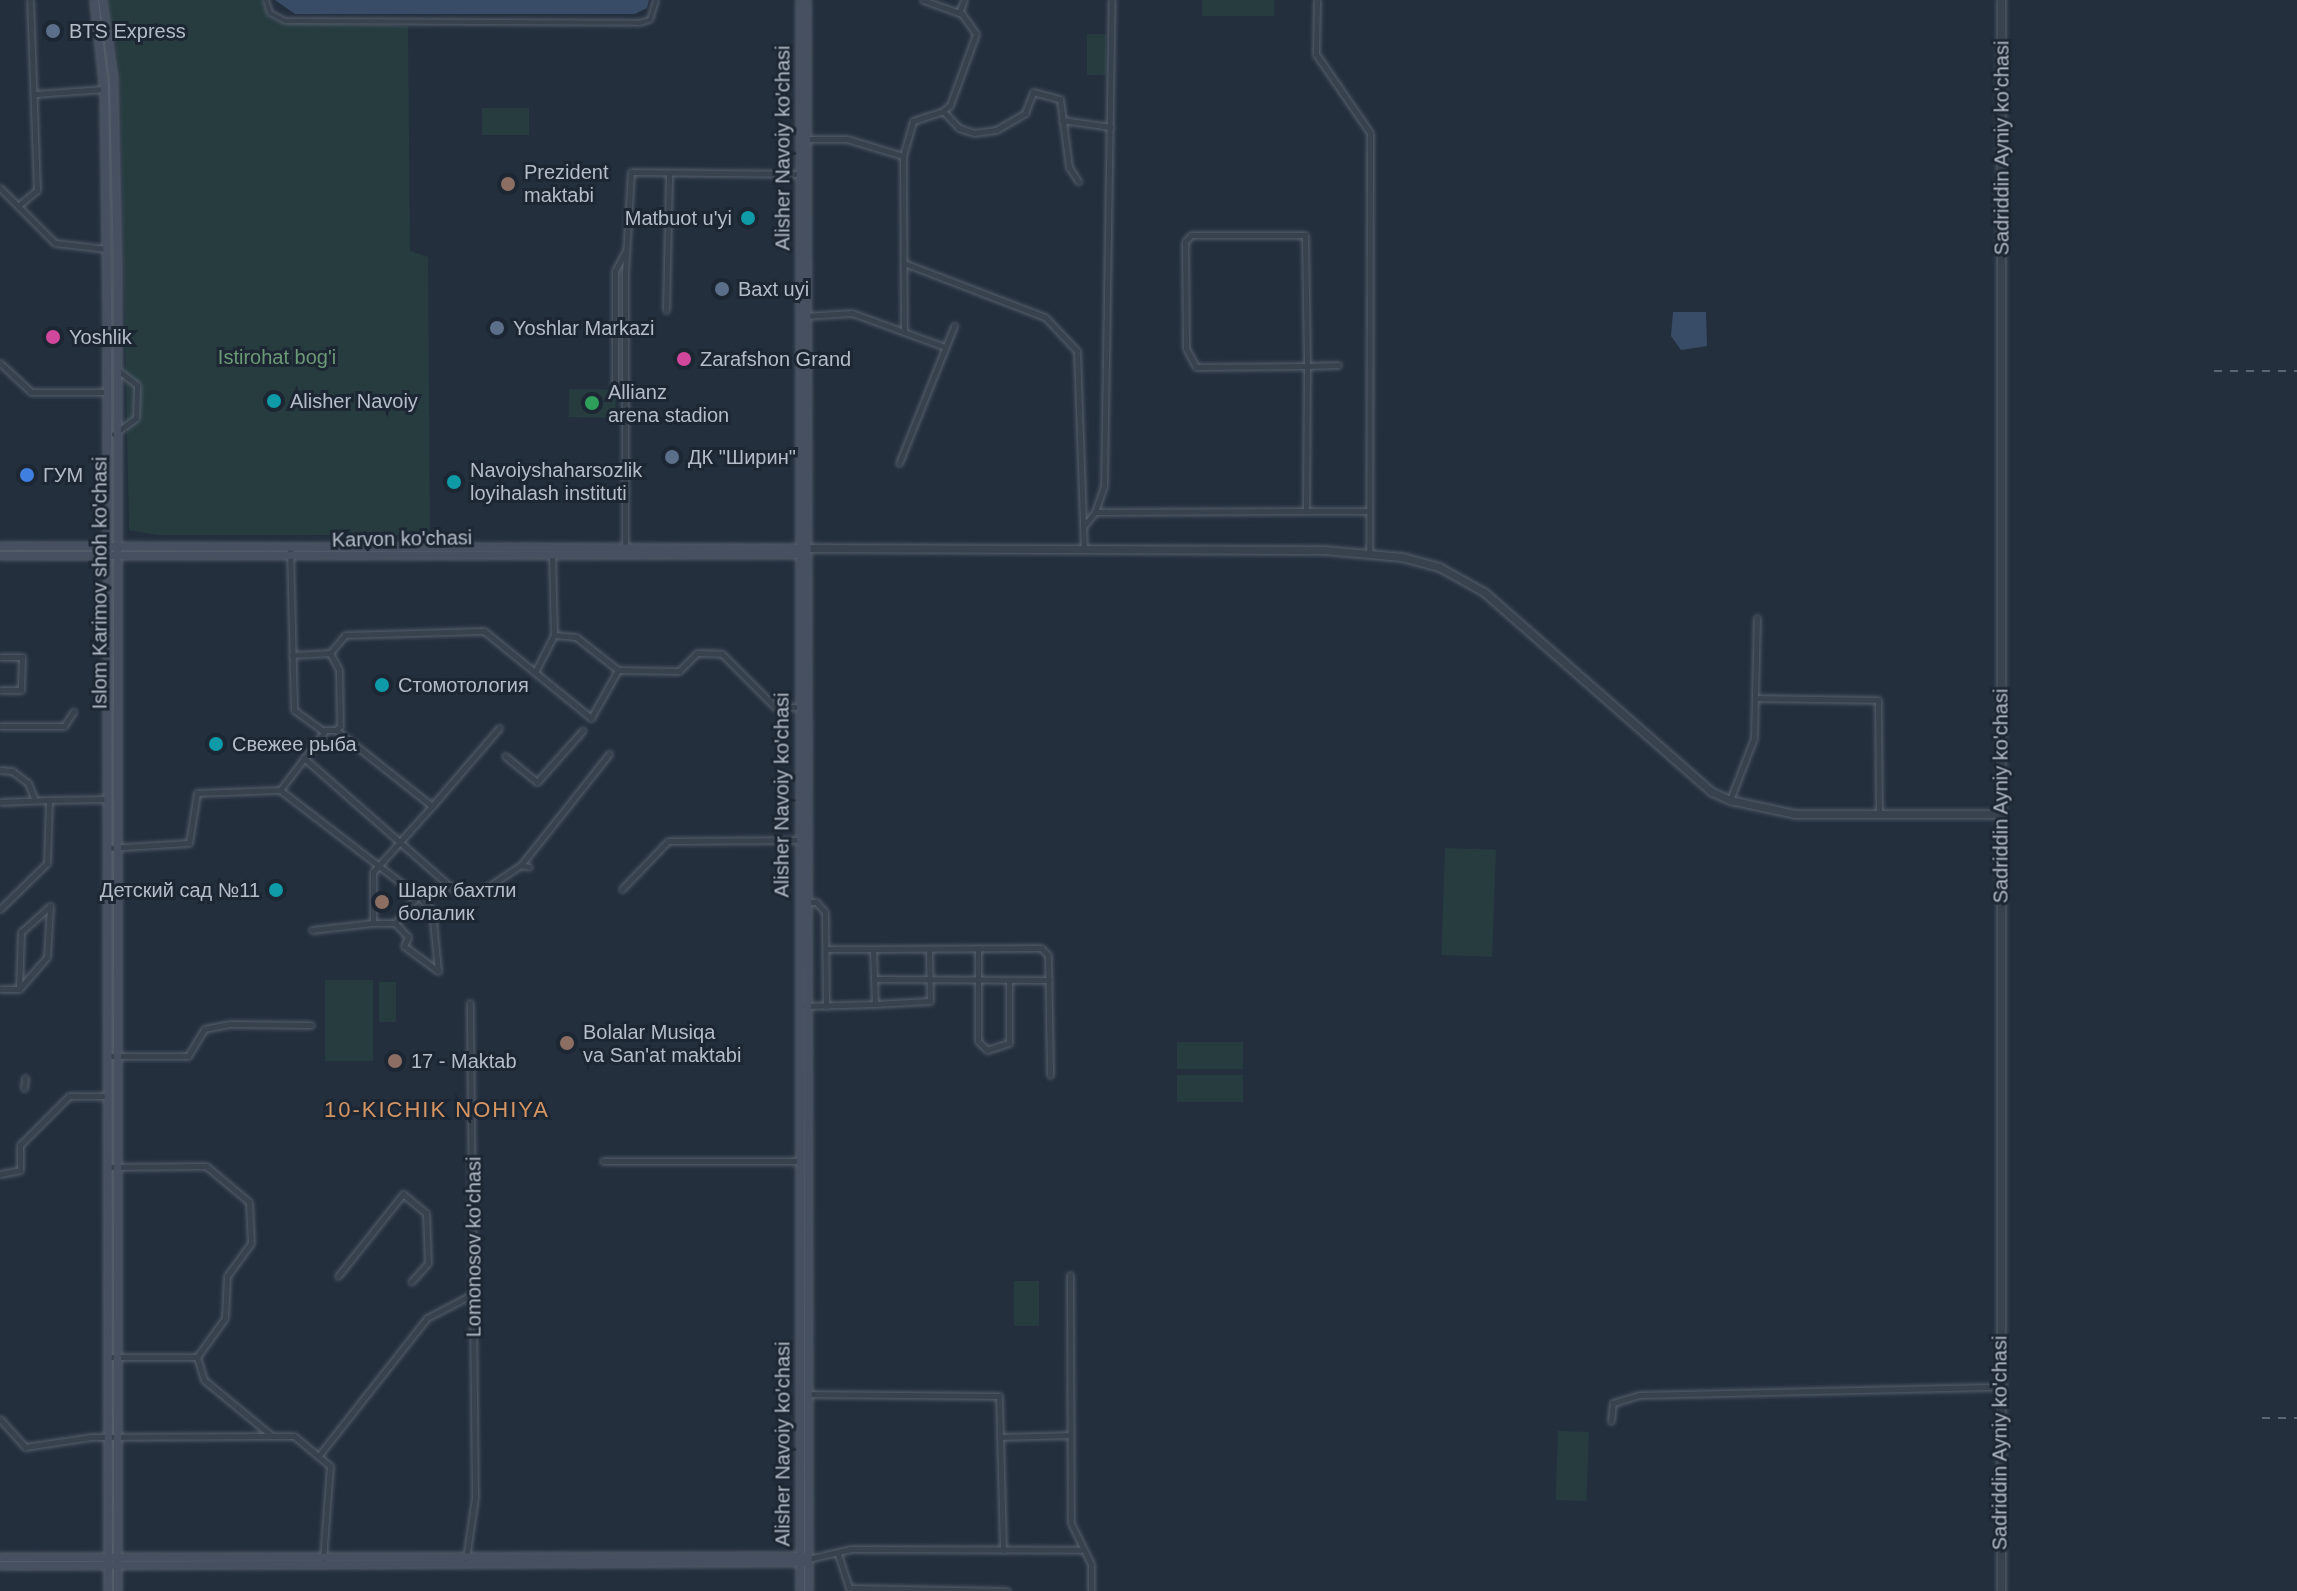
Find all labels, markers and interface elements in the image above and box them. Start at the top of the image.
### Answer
place label: BTS Express [69,19,186,43]
marker: BTS Express [44,22,62,40]
street label: Sadriddin Ayniy ko'chasi [1990,40,2014,256]
street label: Alisher Navoiy ko'chasi [771,45,795,251]
place label: Prezident maktabi [524,160,608,207]
marker: Prezident maktabi [499,175,517,193]
place label: Matbuot u'yi [625,206,732,230]
marker: Matbuot u'yi [739,209,757,227]
place label: Baxt uyi [738,277,809,301]
marker: Baxt uyi [713,280,731,298]
place label: Yoshlar Markazi [513,316,655,340]
marker: Yoshlar Markazi [488,319,506,337]
place label: Yoshlik [69,325,132,349]
marker: Yoshlik [44,328,62,346]
park label: Istirohat bog'i [218,345,336,369]
place label: Zarafshon Grand [700,347,851,371]
marker: Zarafshon Grand [675,350,693,368]
place label: Allianz arena stadion [608,380,729,427]
place label: Alisher Navoiy [290,389,418,413]
marker: Alisher Navoiy [265,392,283,410]
marker: Allianz arena stadion [583,394,601,412]
place label: ДК "Ширин" [688,445,796,469]
marker: ДК "Ширин" [663,448,681,466]
street label: Islom Karimov shoh ko'chasi [88,457,112,709]
place label: Navoiyshaharsozlik loyihalash instituti [470,458,642,505]
place label: ГУМ [43,463,83,487]
marker: ГУМ [18,466,36,484]
marker: Navoiyshaharsozlik loyihalash instituti [445,473,463,491]
street label: Karvon ko'chasi [332,526,472,552]
place label: Стомотология [398,673,529,697]
marker: Стомотология [373,676,391,694]
street label: Sadriddin Ayniy ko'chasi [1989,688,2013,904]
street label: Alisher Navoiy ko'chasi [770,692,794,898]
place label: Свежее рыба [232,732,357,756]
marker: Свежее рыба [207,735,225,753]
place label: Детский сад №11 [100,878,260,902]
place label: Шарк бахтли болалик [398,878,516,925]
marker: Детский сад №11 [267,881,285,899]
marker: Шарк бахтли болалик [373,893,391,911]
place label: Bolalar Musiqa va San'at maktabi [583,1020,741,1067]
marker: Bolalar Musiqa va San'at maktabi [558,1034,576,1052]
place label: 17 - Maktab [411,1049,517,1073]
marker: 17 - Maktab [386,1052,404,1070]
district label: 10-KICHIK NOHIYA [324,1097,550,1123]
street label: Lomonosov ko'chasi [462,1157,486,1337]
street label: Sadriddin Ayniy ko'chasi [1988,1335,2012,1551]
street label: Alisher Navoiy ko'chasi [771,1341,795,1547]

